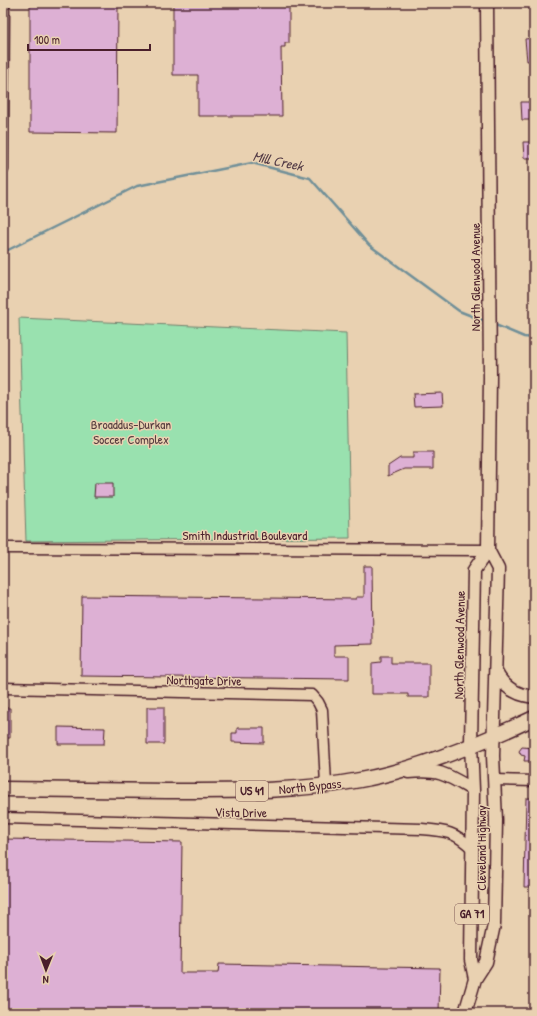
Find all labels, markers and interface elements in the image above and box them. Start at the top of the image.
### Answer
scale bar [28,26,150,52]
text: 100 m [34,31,60,48]
water label: Mill Creek [251,146,306,175]
street label: North Glenwood Avenue [466,223,484,331]
park label: Broaddus-Durkan Soccer Complex [91,415,171,448]
street label: Smith Industrial Boulevard [183,526,307,544]
street label: North Glenwood Avenue [449,591,469,699]
street label: Northgate Drive [166,670,242,690]
street label: North Bypass [278,774,342,798]
road number: US 41 [236,781,268,801]
street label: Vista Drive [215,803,267,821]
street label: Cleveland Highway [472,805,490,891]
road number: GA 71 [455,904,489,924]
north arrow [26,950,66,990]
text: N [43,973,49,987]

